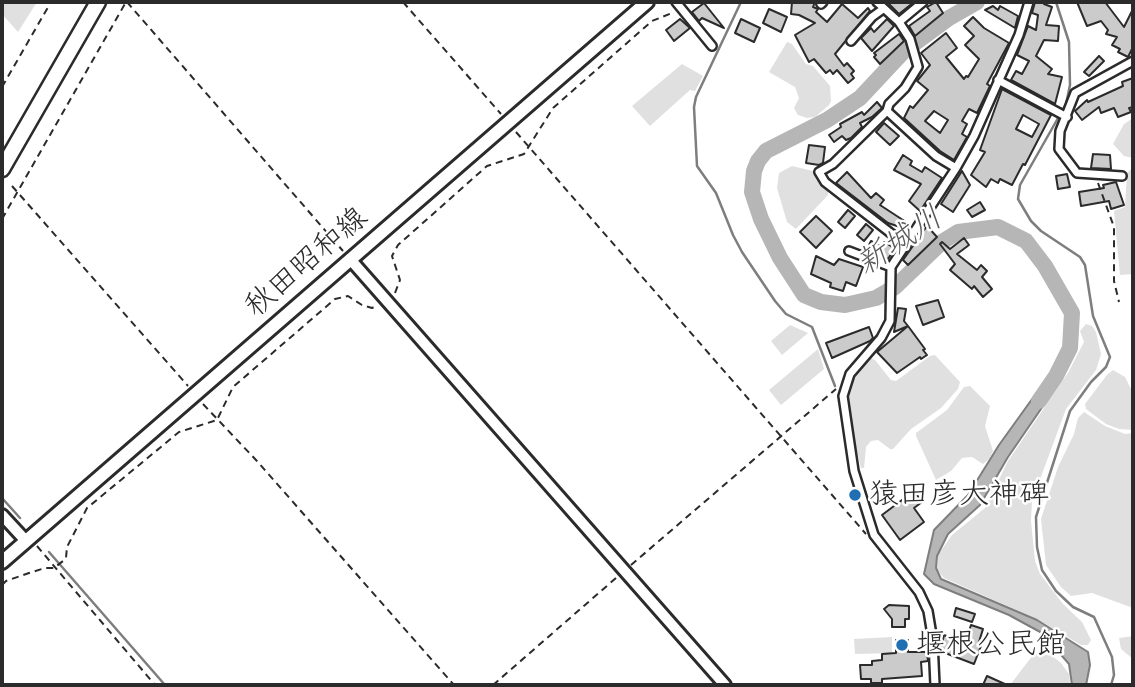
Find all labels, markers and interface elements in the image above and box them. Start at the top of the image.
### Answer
water label: 新城川 [849,199,951,285]
street label: 秋田昭和線 [239,200,375,326]
place label: 猿田彦大神碑 [869,477,1049,513]
marker: 猿田彦大神碑 [847,487,863,503]
place label: 堰根公民館 [916,627,1066,663]
marker: 堰根公民館 [894,637,910,653]

